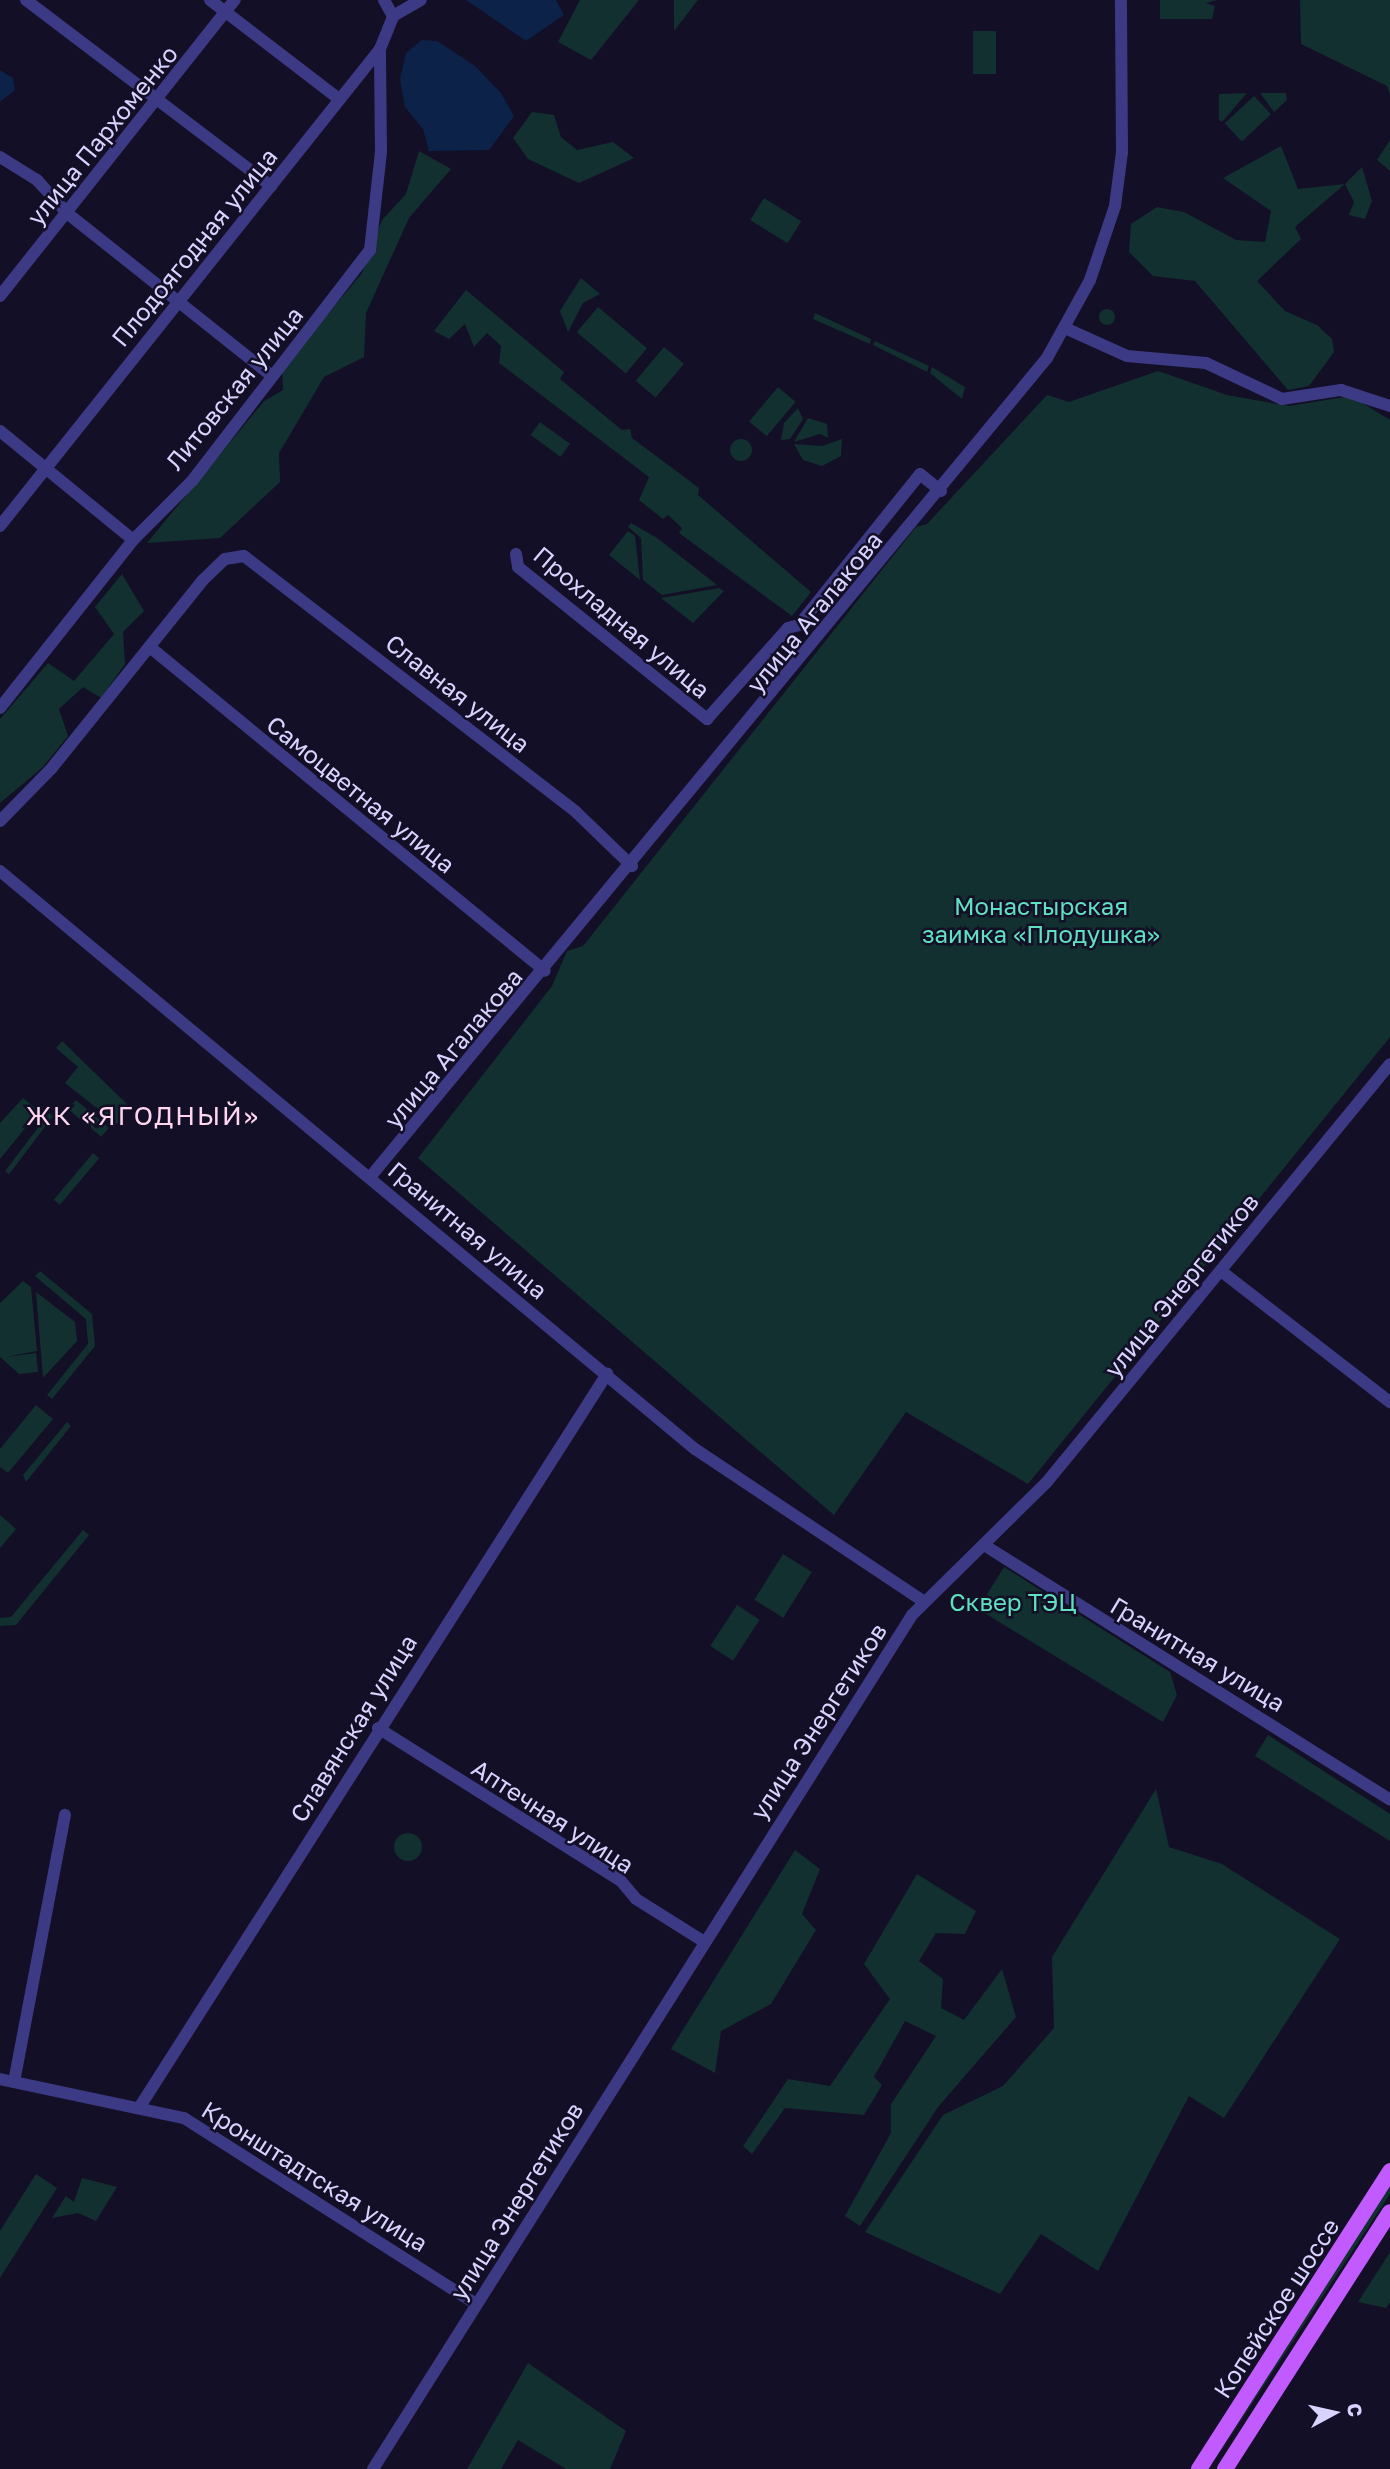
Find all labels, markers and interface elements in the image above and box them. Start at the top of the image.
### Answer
street label: улица Пархоменко [21,39,183,231]
street label: Плодоягодная улица [105,142,283,352]
street label: Литовская улица [159,301,309,475]
street label: улица Агалакова [740,526,888,698]
street label: Прохладная улица [528,540,716,704]
street label: Славная улица [380,628,536,758]
street label: Самоцветная улица [261,709,461,879]
park label: Монастырская заимка «Плодушка» [922,892,1160,948]
street label: улица Агалакова [378,963,528,1133]
district label: ЖК «ЯГОДНЫЙ» [27,1100,259,1132]
street label: Гранитная улица [383,1155,553,1305]
street label: улица Энергетиков [1098,1187,1264,1383]
park label: Сквер ТЭЦ [949,1588,1077,1616]
street label: Гранитная улица [1106,1591,1290,1717]
street label: улица Энергетиков [744,1617,892,1825]
street label: Славянская улица [284,1629,422,1827]
street label: Аптечная улица [467,1753,639,1879]
street label: Кронштадтская улица [197,2095,433,2257]
street label: улица Энергетиков [443,2097,589,2305]
street label: Копейское шоссе [1207,2213,1345,2403]
north arrow [1299,2378,1369,2448]
text: С [1343,2402,1368,2418]

